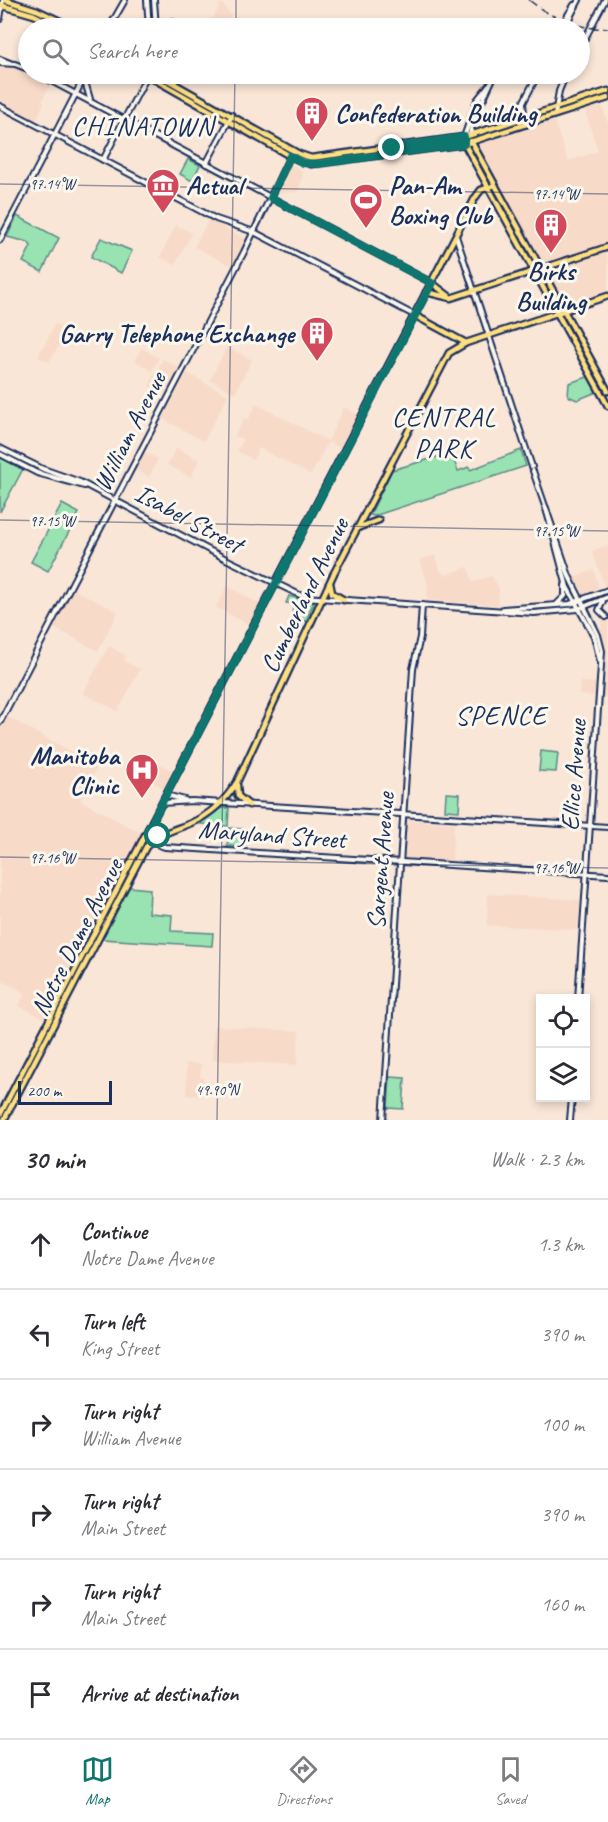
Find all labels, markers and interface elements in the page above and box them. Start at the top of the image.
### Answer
search box [18,18,590,84]
icon: search [39,35,72,68]
text: Search here [87,37,177,65]
building icon: Confederation Building [294,95,330,142]
place label: Confederation Building [335,97,539,130]
district label: CHINATOWN [72,109,216,143]
route end [378,134,404,160]
museum icon: Actual [145,167,181,214]
place label: Actual [186,169,248,202]
place label: Pan-Am Boxing Club [389,169,493,232]
text: 97.14°W [29,175,78,194]
sports icon: Pan-Am Boxing Club [348,182,384,229]
text: 97.14°W [533,185,582,204]
building icon: Birks Building [533,207,569,254]
place label: Birks Building [516,255,588,318]
building icon: Garry Telephone Exchange [299,315,335,362]
place label: Garry Telephone Exchange [59,317,296,350]
street label: William Avenue [85,365,174,496]
district label: CENTRAL PARK [392,400,496,465]
street label: Isabel Street [129,476,251,562]
street label: Cumberland Avenue [253,511,357,678]
text: 97.15°W [29,512,78,531]
text: 97.15°W [533,522,582,541]
district label: SPENCE [455,698,549,732]
street label: Ellice Avenue [553,717,594,832]
place label: Manitoba Clinic [30,739,121,802]
hospital icon: Manitoba Clinic [124,752,160,799]
street label: Sargent Avenue [359,790,402,931]
street label: Maryland Street [197,813,349,856]
route start [144,822,170,848]
text: 97.16°W [29,849,78,868]
street label: Notre Dame Avenue [23,851,131,1021]
text: 97.16°W [533,859,582,878]
map controls [536,994,590,1102]
button: locate [536,994,590,1048]
button: layers [536,1048,590,1102]
scale bar [18,1078,112,1106]
text: 200 m [27,1081,61,1101]
text: 49.90°N [195,1081,242,1100]
text: 30 min [24,1143,86,1176]
text: Walk · 2.3 km [490,1147,584,1172]
text: Continue [81,1218,147,1246]
icon: ahead [24,1228,57,1261]
text: 1.3 km [538,1232,584,1257]
text: Notre Dame Avenue [81,1246,213,1271]
text: Turn left [81,1308,145,1336]
icon: left [24,1318,57,1351]
text: 390 m [541,1322,584,1347]
text: King Street [81,1336,159,1361]
text: Turn right [81,1398,158,1426]
icon: right [24,1408,57,1441]
text: 100 m [541,1412,584,1437]
text: William Avenue [81,1426,180,1451]
text: Turn right [81,1488,158,1516]
icon: right [24,1498,57,1531]
text: 390 m [541,1502,584,1527]
text: Main Street [81,1516,165,1541]
text: Turn right [81,1578,158,1606]
icon: right [24,1588,57,1621]
text: 160 m [541,1592,584,1617]
text: Main Street [81,1606,165,1631]
icon: arrive [24,1678,57,1711]
text: Arrive at destination [81,1680,238,1708]
tab: Map [81,1753,114,1809]
tab: Directions [276,1753,332,1809]
tab: Saved [494,1753,527,1809]

